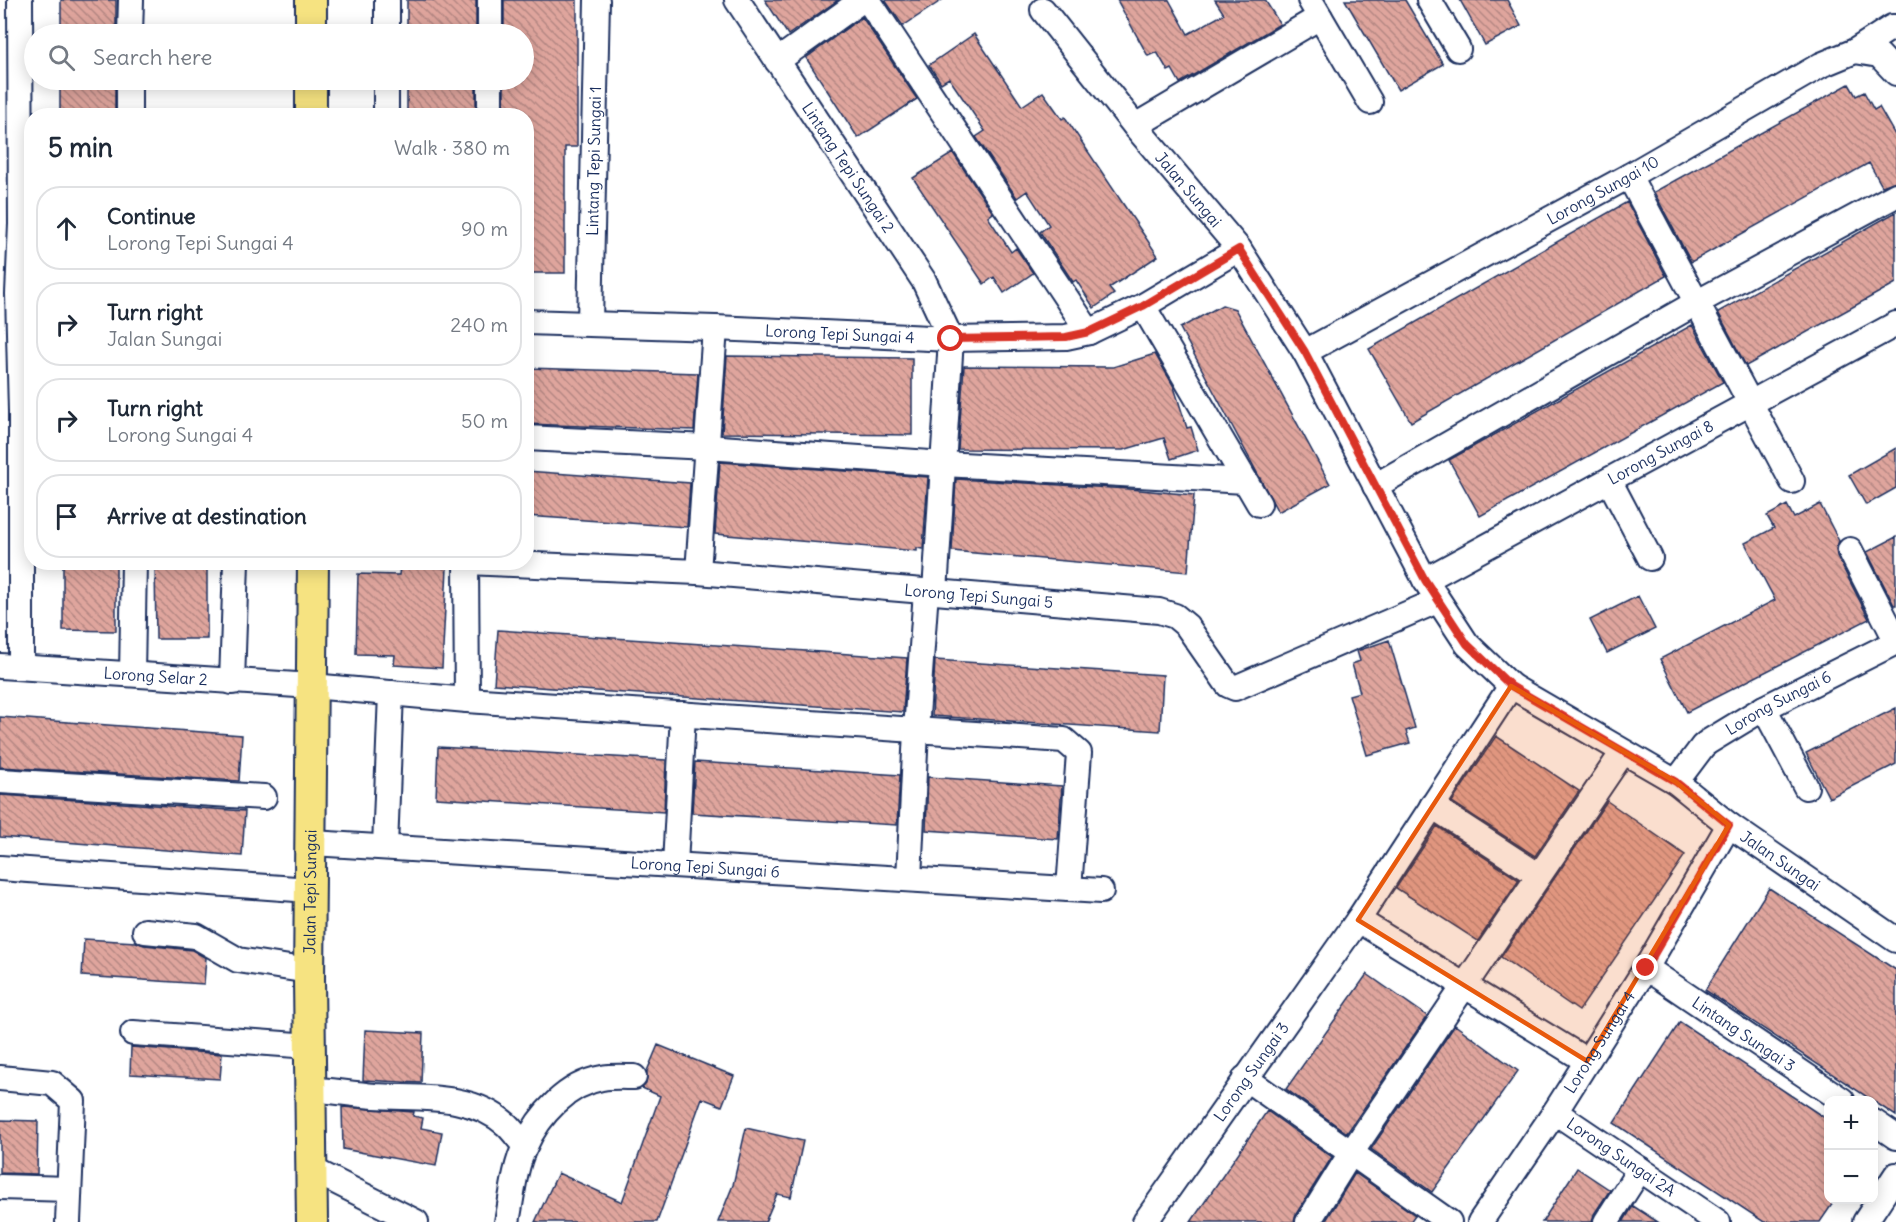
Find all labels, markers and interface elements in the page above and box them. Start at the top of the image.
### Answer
search box [24,24,534,90]
icon: search [45,41,78,74]
text: Search here [93,43,212,71]
street label: Lintang Tepi Sungai 1 [582,86,605,236]
street label: Lintang Tepi Sungai 2 [798,98,899,236]
text: 5 min [48,131,113,164]
text: Walk · 380 m [394,135,510,160]
street label: Jalan Sungai [1151,148,1226,231]
street label: Lorong Sungai 10 [1543,151,1662,229]
text: Continue [107,202,196,230]
icon: ahead [50,212,83,245]
text: 90 m [461,216,508,241]
text: Lorong Tepi Sungai 4 [107,230,294,255]
text: Turn right [107,298,203,326]
icon: right [50,308,83,341]
text: 240 m [450,312,508,337]
street label: Lorong Tepi Sungai 4 [765,320,915,347]
route start [937,325,963,351]
text: Jalan Sungai [107,326,222,351]
text: Turn right [107,394,203,422]
icon: right [50,404,83,437]
text: 50 m [461,408,508,433]
street label: Lorong Sungai 8 [1604,415,1717,489]
text: Lorong Sungai 4 [107,422,253,447]
icon: arrive [50,500,83,533]
text: Arrive at destination [107,502,307,530]
street label: Lorong Tepi Sungai 5 [903,579,1054,612]
street label: Lorong Selar 2 [103,663,209,689]
street label: Lorong Sungai 6 [1722,666,1834,739]
street label: Jalan Sungai [1737,826,1824,895]
street label: Jalan Tepi Sungai [299,830,320,954]
street label: Lorong Tepi Sungai 6 [630,852,781,881]
route end [1632,954,1658,980]
street label: Lorong Sungai 4 [1560,987,1639,1097]
street label: Lintang Sungai 3 [1688,992,1799,1076]
street label: Lorong Sungai 3 [1209,1018,1293,1125]
map controls [1824,1096,1878,1204]
button: + [1824,1096,1878,1150]
street label: Lorong Sungai 2A [1563,1113,1680,1201]
button: − [1824,1150,1878,1204]

